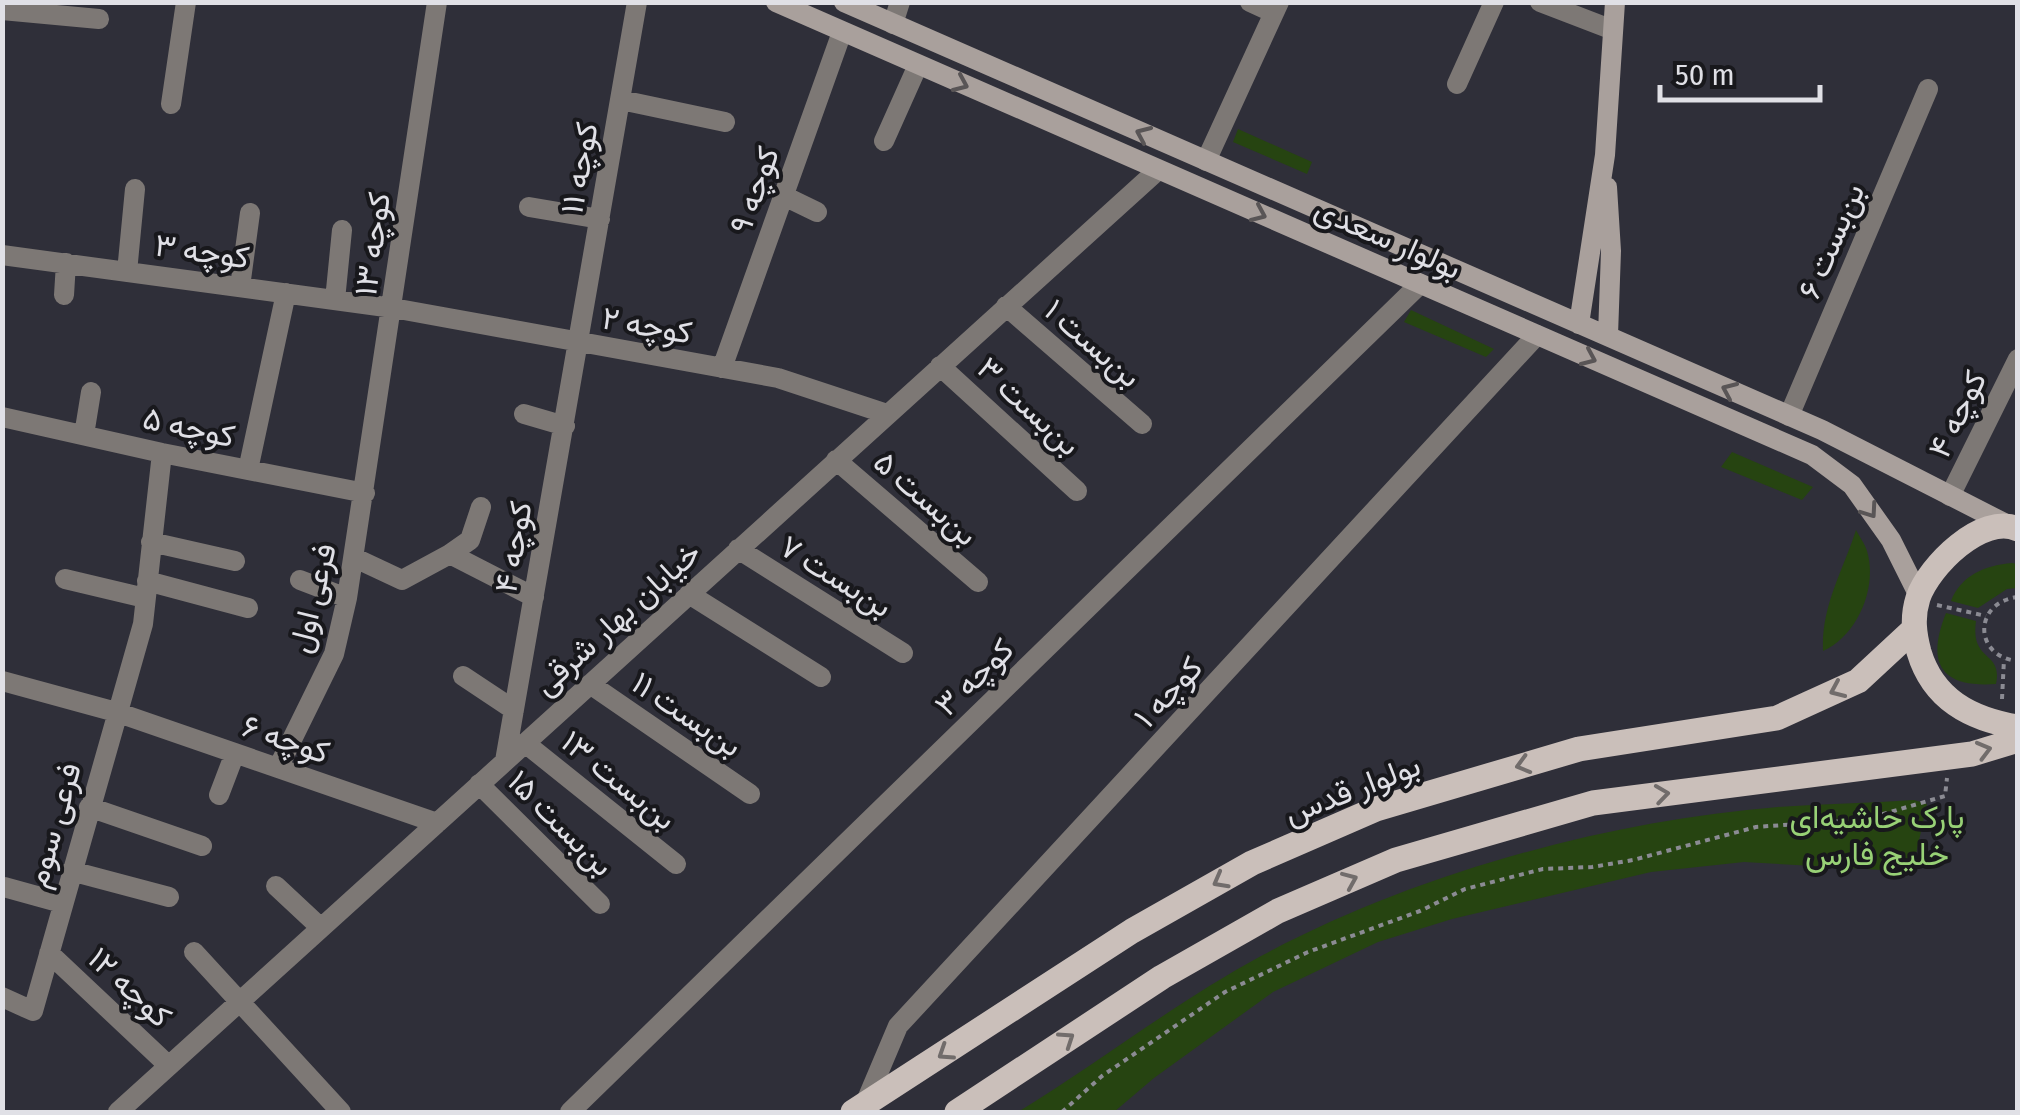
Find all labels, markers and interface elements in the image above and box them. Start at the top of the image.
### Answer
scale bar [1660,40,1820,102]
text: 50 m [1675,57,1735,93]
one-way arrow [951,72,969,92]
street label: کوچه ۱۱ [552,119,609,217]
one-way arrow [1135,126,1153,146]
street label: کوچه ۹ [721,141,790,240]
street label: بن‌بست ۶ [1790,178,1872,304]
street label: بولوار سعدی [1309,189,1467,288]
street label: کوچه ۱۳ [346,190,401,299]
one-way arrow [1249,202,1267,222]
street label: کوچه ۳ [152,226,252,279]
street label: بن‌بست ۱ [1037,291,1149,395]
street label: کوچه ۲ [598,298,695,355]
one-way arrow [1579,346,1597,366]
street label: بن‌بست ۳ [969,349,1089,463]
street label: کوچه ۴ [1920,364,1997,465]
one-way arrow [1721,382,1739,402]
street label: کوچه ۵ [139,399,238,458]
street label: بن‌بست ۵ [866,443,986,553]
street label: کوچه ۴ [486,498,543,596]
one-way arrow [1858,499,1876,518]
street label: بن‌بست ۷ [773,527,899,625]
street label: خیابان بهار شرقی [526,533,709,704]
street label: فرعی اول [280,539,345,657]
street label: کوچه ۳ [927,630,1023,726]
street label: کوچه ۱ [1126,649,1212,737]
street label: بن‌بست ۱۱ [625,663,749,765]
one-way arrow [1829,678,1847,698]
street label: کوچه ۶ [236,706,335,774]
street label: بن‌بست ۱۳ [554,722,684,838]
one-way arrow [1975,741,1992,762]
street label: بولوار قدس [1279,746,1426,833]
one-way arrow [1515,754,1532,775]
street label: فرعی سوم [17,758,91,892]
street label: بن‌بست ۱۵ [500,762,622,884]
one-way arrow [1654,784,1670,805]
park label: پارک حاشیه‌ای خلیج فارس [1789,798,1965,876]
one-way arrow [1213,869,1231,888]
one-way arrow [1340,872,1358,892]
street label: کوچه ۱۲ [78,939,180,1037]
one-way arrow [1057,1033,1075,1052]
one-way arrow [937,1040,955,1059]

